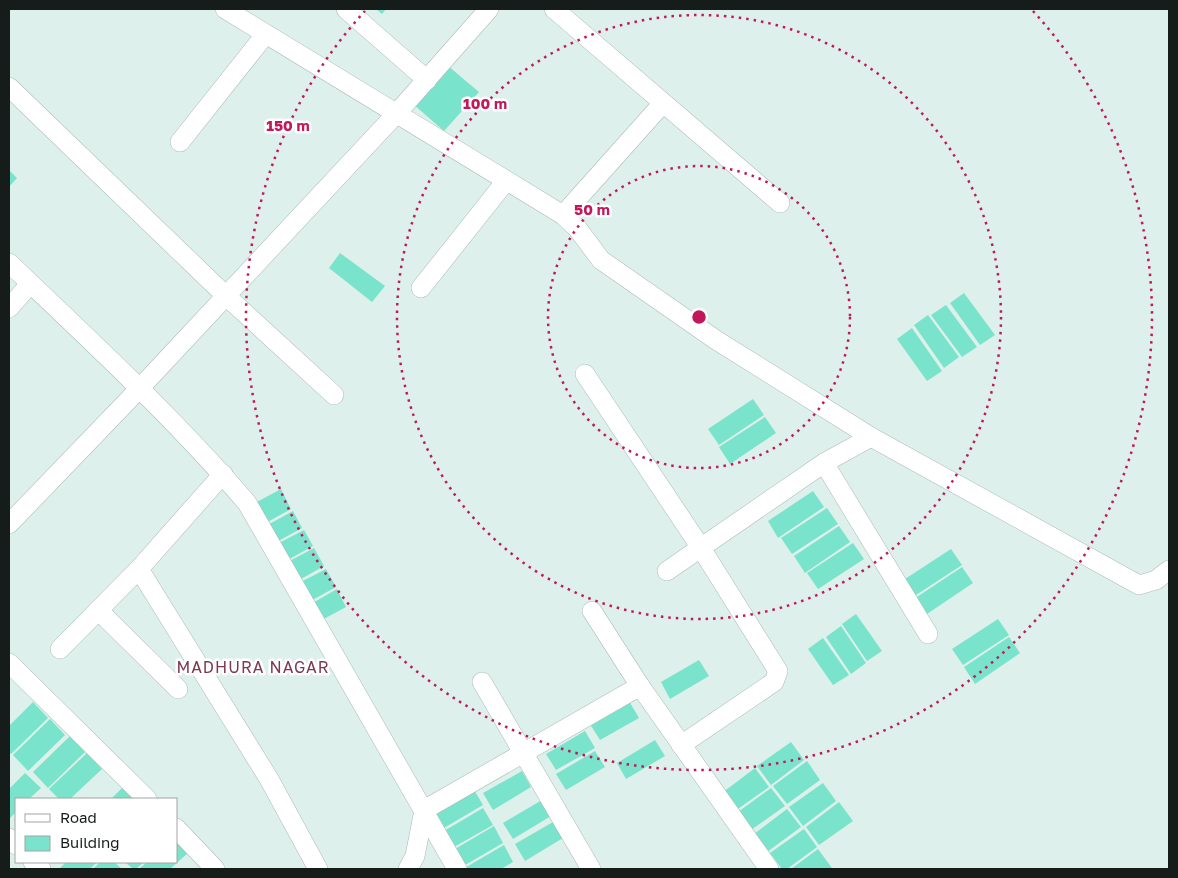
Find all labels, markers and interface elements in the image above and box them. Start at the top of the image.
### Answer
text: 100 m [463,94,507,112]
text: 150 m [266,116,310,134]
text: 50 m [574,200,610,218]
centre of rings [690,308,708,326]
district label: MADHURA NAGAR [176,657,330,677]
legend [15,798,178,863]
text: Road [60,808,97,826]
text: Building [60,833,120,851]

